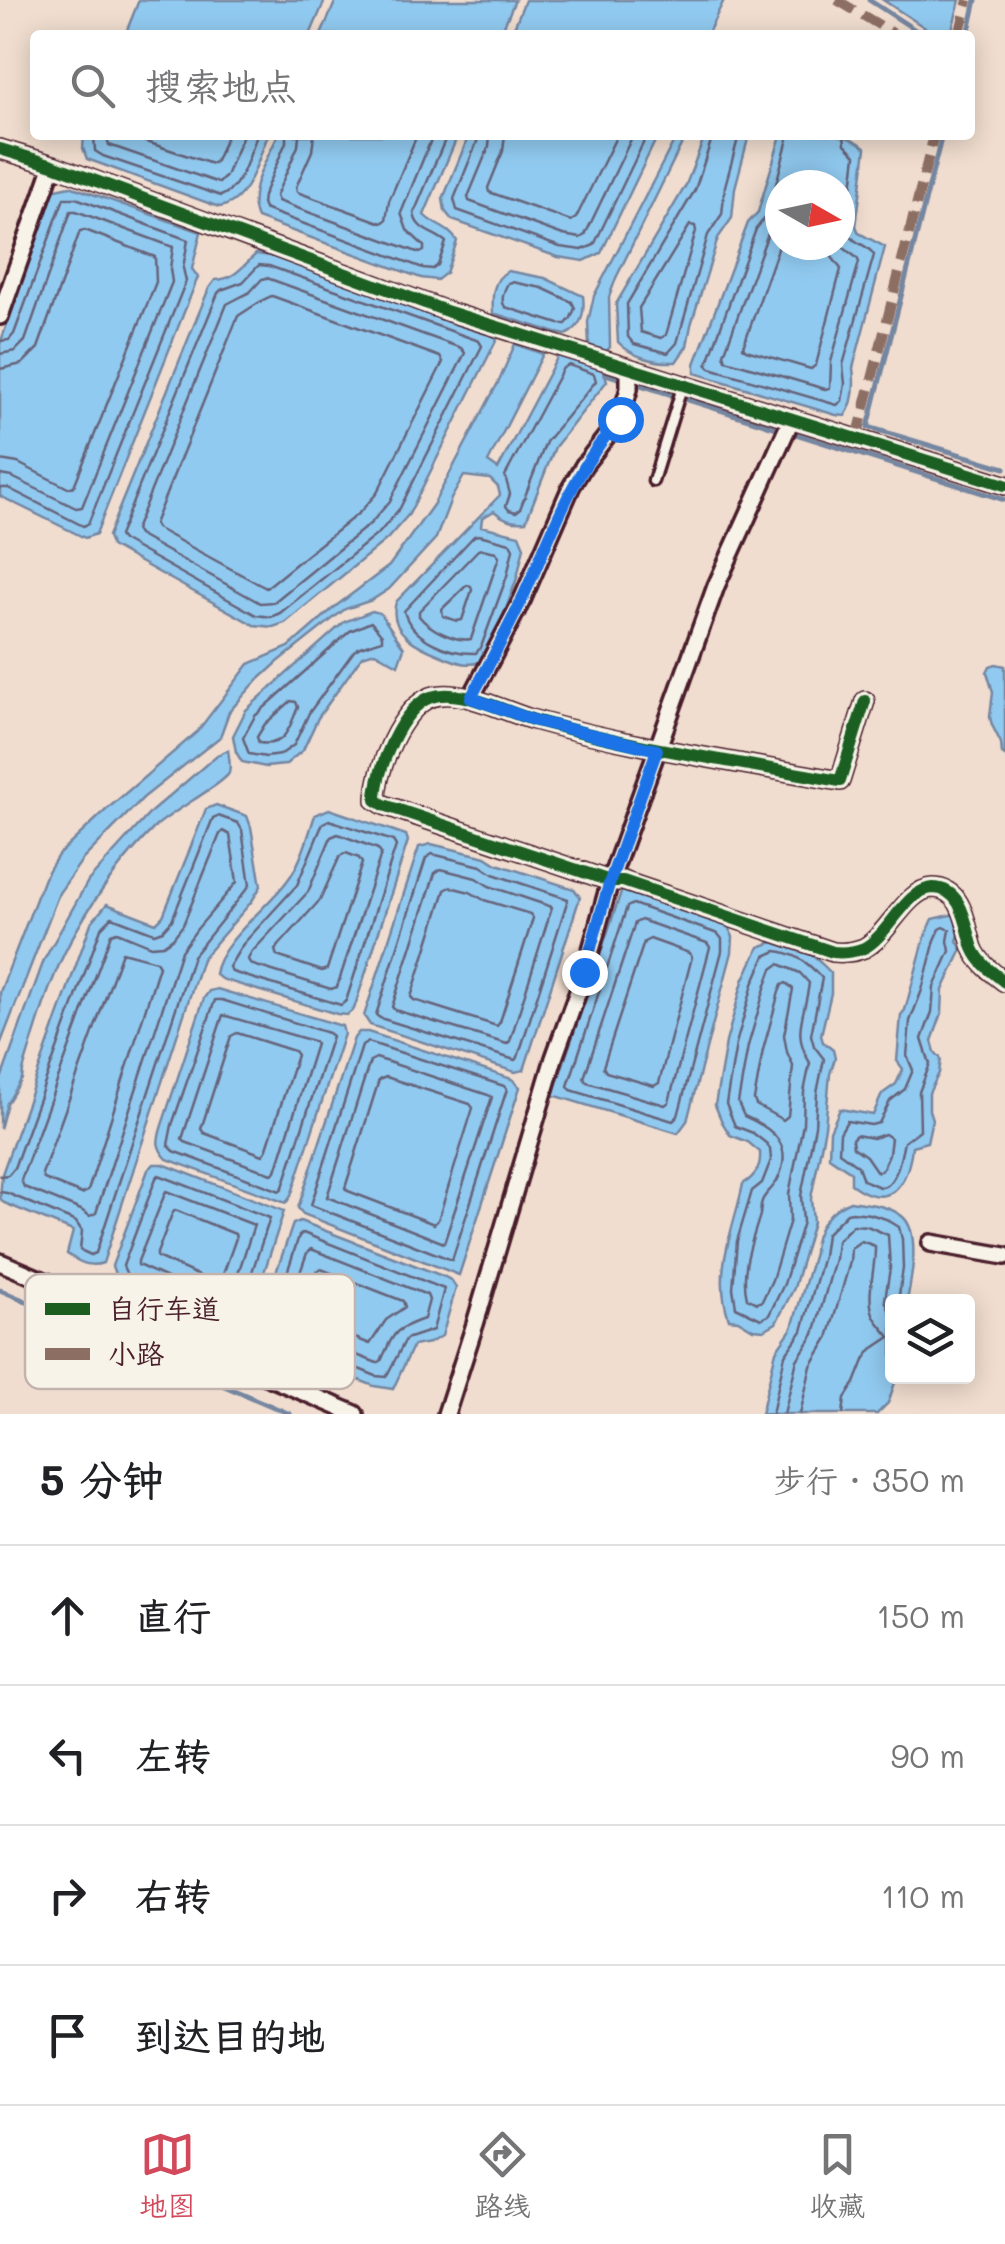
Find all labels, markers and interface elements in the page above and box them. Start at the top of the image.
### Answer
search box [30,30,975,140]
icon: search [65,58,120,113]
text: 搜索地点 [145,60,297,110]
north arrow [765,170,855,260]
route start [598,397,644,443]
route end [562,950,608,996]
legend [25,1274,355,1389]
text: 自行车道 [108,1290,220,1326]
map controls [885,1294,975,1384]
button: layers [885,1294,975,1384]
text: 小路 [108,1335,164,1371]
text: 5 分钟 [40,1451,164,1506]
text: 步行 · 350 m [774,1458,965,1500]
icon: ahead [40,1588,95,1643]
text: 直行 [135,1590,211,1640]
text: 150 m [877,1594,965,1636]
icon: left [40,1728,95,1783]
text: 左转 [135,1730,211,1780]
text: 90 m [891,1734,965,1776]
icon: right [40,1868,95,1923]
text: 右转 [135,1870,211,1920]
text: 110 m [881,1874,965,1916]
icon: arrive [40,2008,95,2063]
text: 到达目的地 [135,2010,325,2060]
tab: 地图 [139,2127,196,2224]
tab: 路线 [474,2127,531,2224]
tab: 收藏 [809,2127,866,2224]

